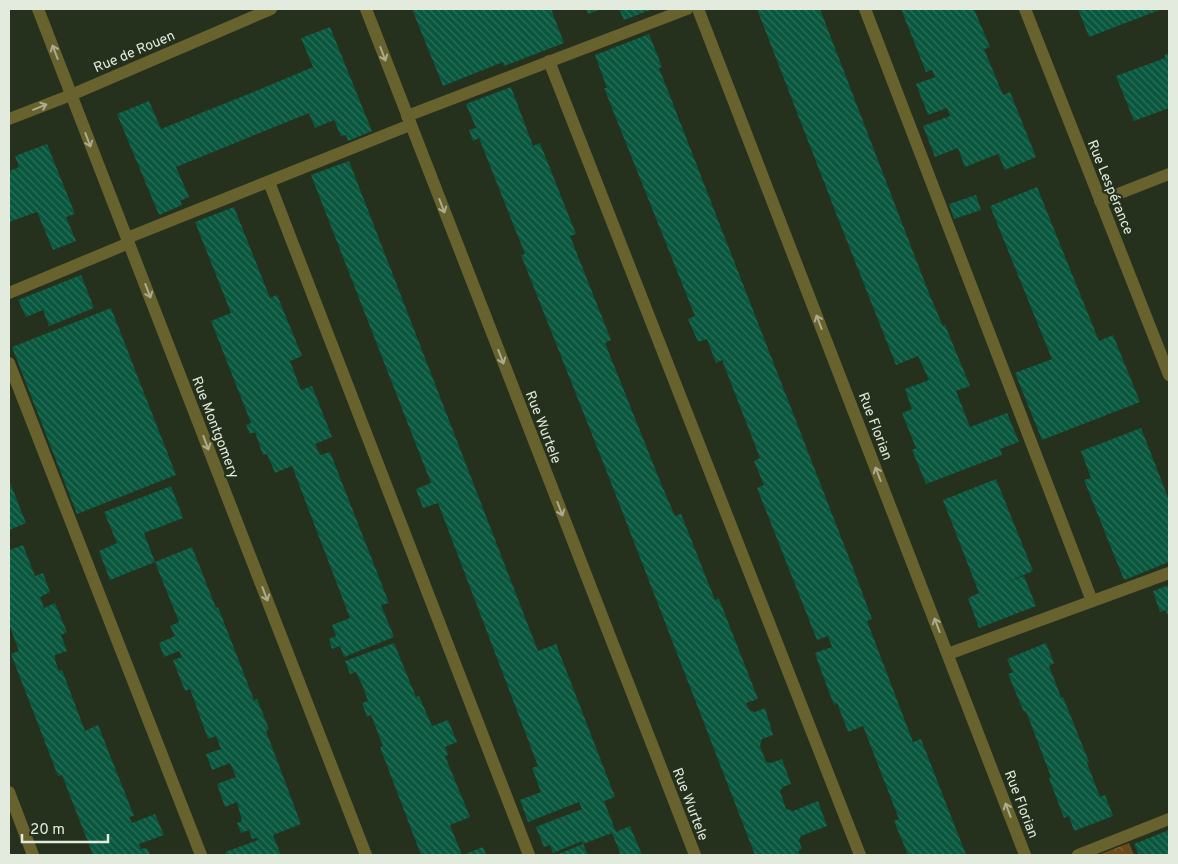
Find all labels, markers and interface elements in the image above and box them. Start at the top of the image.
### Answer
street label: Rue de Rouen [91,28,178,77]
one-way arrow [49,44,58,59]
one-way arrow [379,46,388,61]
one-way arrow [32,102,47,111]
one-way arrow [84,132,94,147]
street label: Rue Lespérance [1083,138,1136,237]
one-way arrow [438,198,447,213]
one-way arrow [144,284,153,299]
one-way arrow [814,315,824,330]
one-way arrow [497,349,506,364]
street label: Rue Montgomery [187,374,242,481]
street label: Rue Wurtele [521,389,564,466]
street label: Rue Florian [854,390,895,463]
one-way arrow [202,435,211,450]
one-way arrow [873,467,882,482]
one-way arrow [555,501,565,516]
one-way arrow [261,586,270,602]
one-way arrow [932,618,941,633]
street label: Rue Wurtele [668,766,711,843]
street label: Rue Florian [1000,768,1041,841]
one-way arrow [1002,803,1012,818]
scale bar [22,812,109,844]
text: 20 m [30,821,65,840]

